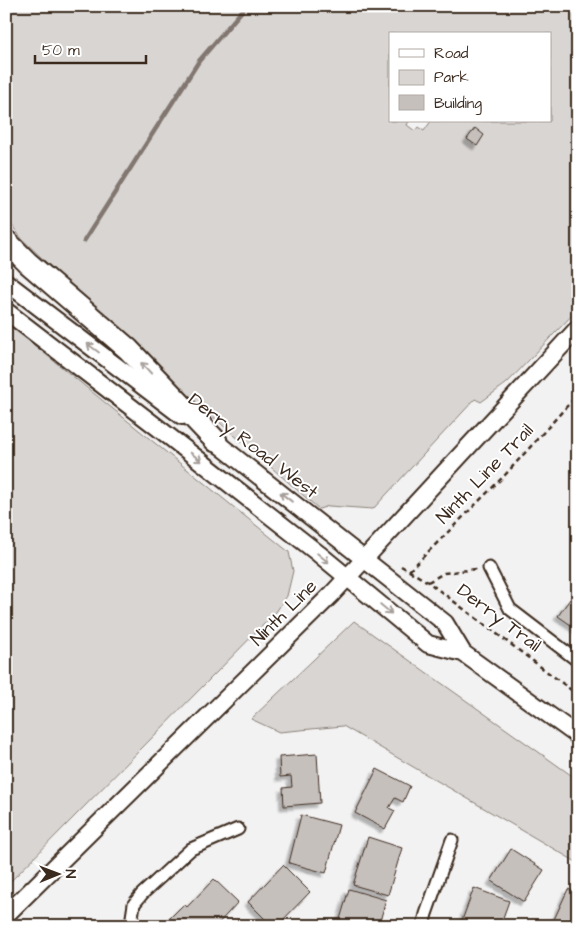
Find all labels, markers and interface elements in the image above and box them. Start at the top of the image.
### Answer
scale bar [35,32,146,64]
legend [389,32,552,122]
text: 50 m [42,40,80,61]
text: Road [434,43,469,64]
text: Park [434,67,469,88]
text: Building [434,93,482,115]
one-way arrow [87,343,100,354]
one-way arrow [140,361,152,374]
street label: Derry Road West [182,387,324,506]
street label: Ninth Line Trail [430,418,540,530]
one-way arrow [189,452,202,463]
one-way arrow [279,492,292,503]
one-way arrow [317,553,330,564]
street label: Ninth Line [244,573,324,653]
street label: Derry Trail [451,577,547,660]
one-way arrow [379,603,392,614]
north arrow [32,850,82,900]
text: N [60,869,80,879]

